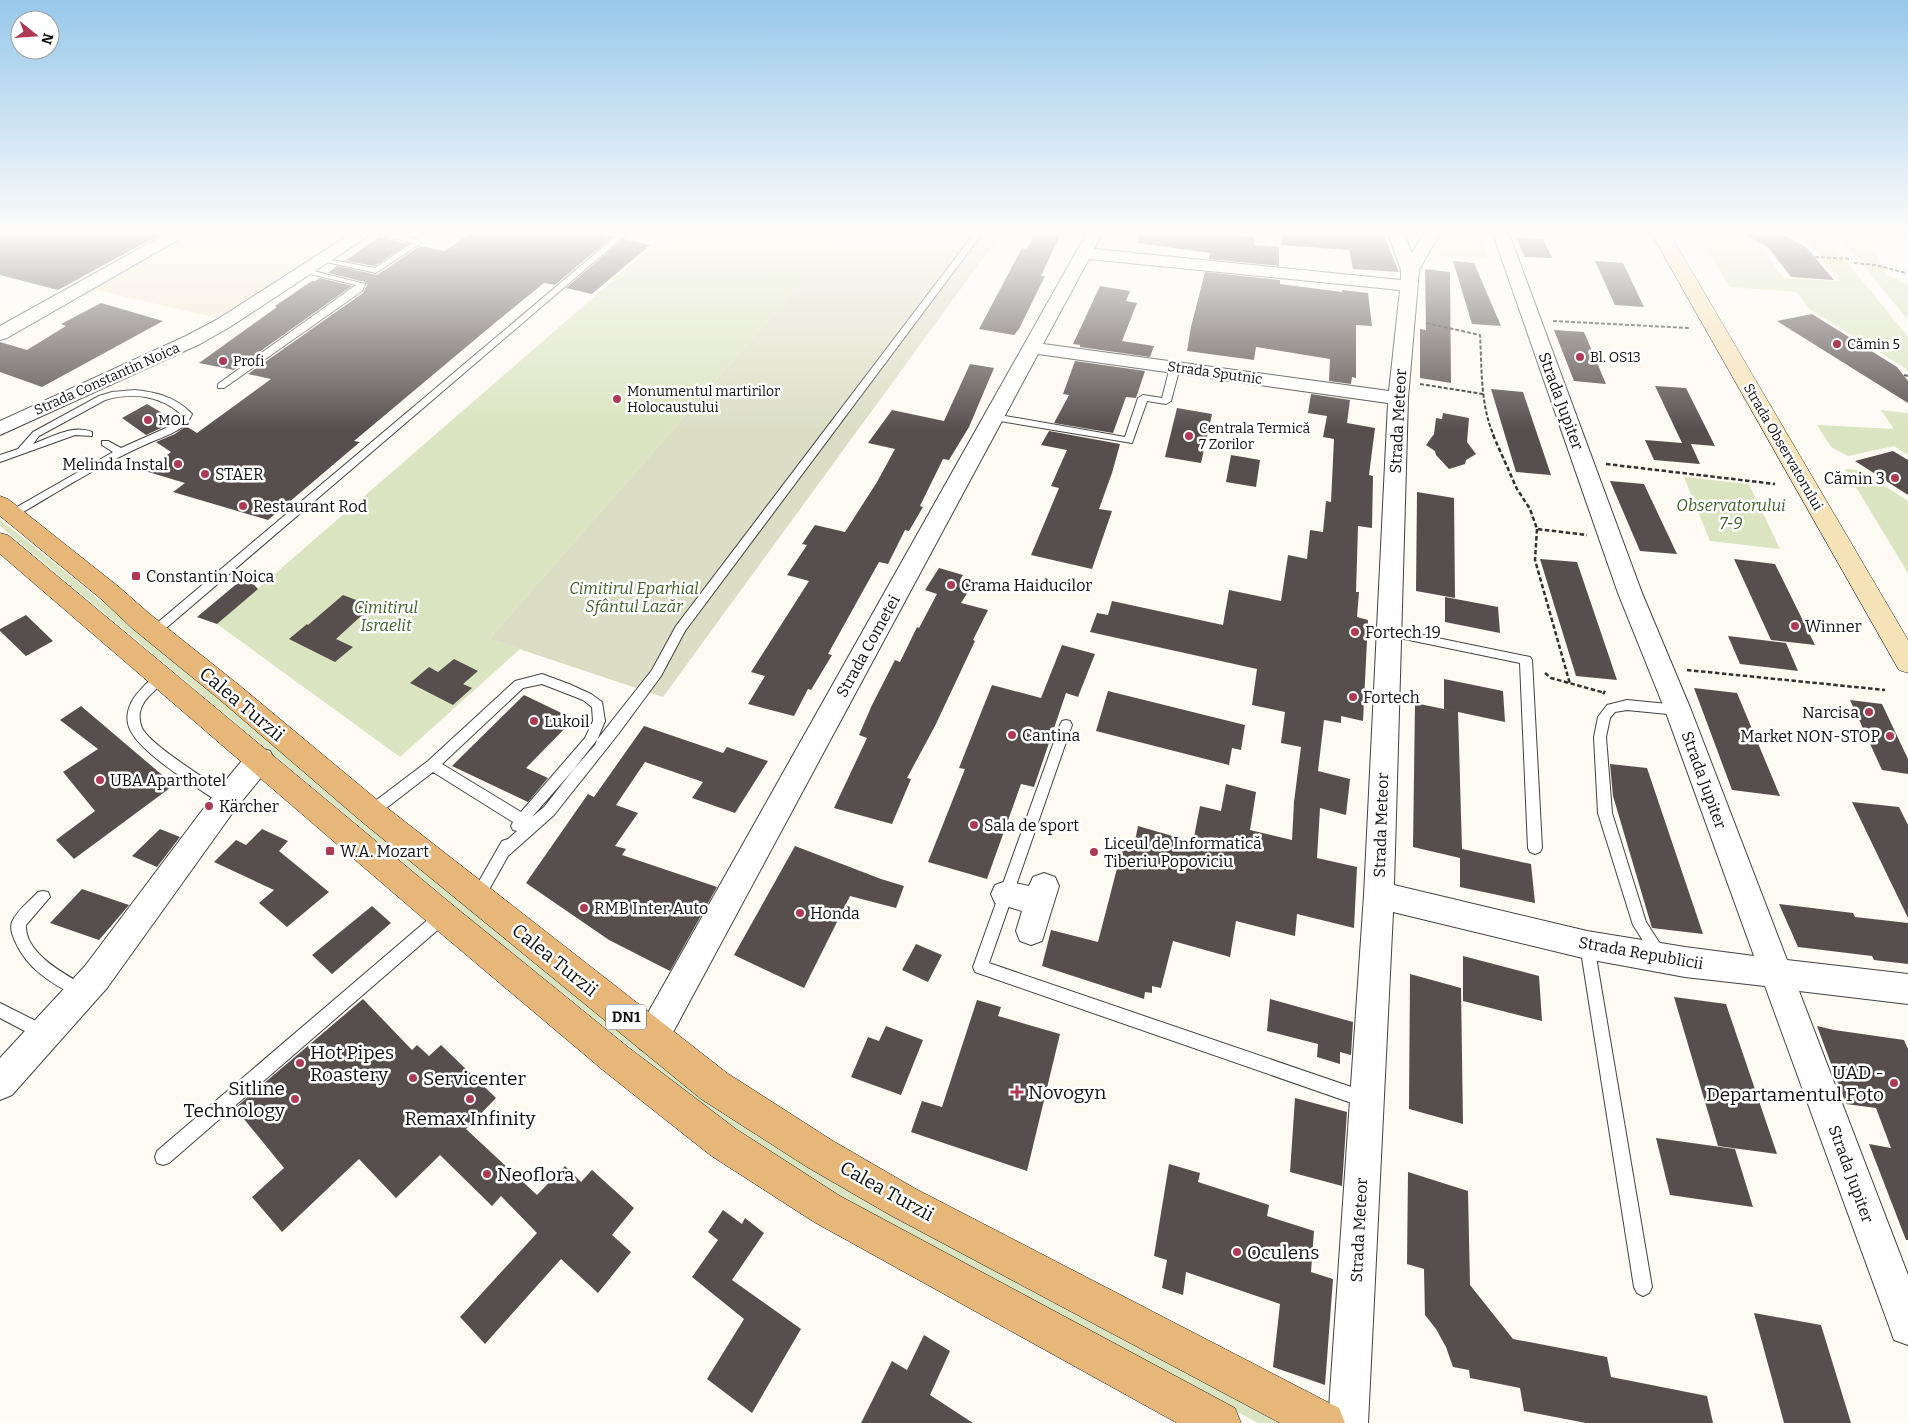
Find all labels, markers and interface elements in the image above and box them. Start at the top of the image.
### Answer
north arrow [10,10,60,60]
text: N [37,31,57,46]
place label: Cămin 5 [1847,336,1900,353]
marker: Cămin 5 [1831,338,1843,350]
street label: Strada Constantin Noica [32,339,183,419]
place label: Bl. OS13 [1590,349,1641,366]
street label: Strada Jupiter [1535,350,1587,452]
marker: Bl. OS13 [1574,351,1586,363]
place label: Profi [233,353,264,370]
marker: Profi [217,355,229,367]
street label: Strada Sputnic [1167,358,1263,388]
street label: Strada Meteor [1386,368,1410,474]
street label: Strada Observatorului [1740,381,1826,513]
place label: Monumentul martirilor Holocaustului [627,383,780,416]
marker: Monumentul martirilor Holocaustului [611,393,623,405]
place label: MOL [158,412,189,429]
marker: MOL [142,414,154,426]
place label: Centrala Termică 7 Zorilor [1199,420,1311,453]
marker: Centrala Termică 7 Zorilor [1183,430,1195,442]
place label: Melinda Instal [62,455,168,474]
marker: Melinda Instal [172,458,184,470]
place label: STAER [215,465,264,484]
marker: STAER [199,468,211,480]
place label: Cămin 3 [1824,469,1885,488]
marker: Cămin 3 [1889,472,1901,484]
park label: Observatorului 7-9 [1676,496,1786,533]
place label: Restaurant Rod [253,497,368,516]
marker: Restaurant Rod [237,500,249,512]
place label: Constantin Noica [146,567,275,586]
marker: Constantin Noica [130,570,142,582]
place label: Crama Haiducilor [961,576,1092,595]
park label: Cimitirul Eparhial Sfântul Lazăr [569,579,699,616]
marker: Crama Haiducilor [945,579,957,591]
street label: Strada Cometei [832,591,904,700]
park label: Cimitirul Israelit [354,598,418,635]
place label: Winner [1805,617,1862,636]
marker: Winner [1789,620,1801,632]
place label: Fortech 19 [1365,623,1441,642]
marker: Fortech 19 [1349,626,1361,638]
street label: Calea Turzii [195,662,289,746]
place label: Fortech [1363,688,1420,707]
marker: Fortech [1347,691,1359,703]
place label: Narcisa [1802,703,1859,722]
marker: Narcisa [1863,706,1875,718]
place label: Lukoil [544,712,590,731]
marker: Lukoil [528,715,540,727]
place label: Cantina [1022,726,1081,745]
place label: Market NON-STOP [1740,727,1880,746]
marker: Cantina [1006,729,1018,741]
street label: Strada Jupiter [1678,729,1730,831]
marker: Market NON-STOP [1884,730,1896,742]
place label: UBA Aparthotel [110,771,227,790]
street label: Strada Meteor [1370,772,1392,878]
marker: UBA Aparthotel [94,774,106,786]
place label: Kärcher [219,797,279,816]
marker: Kärcher [203,800,215,812]
place label: Sala de sport [984,816,1079,835]
marker: Sala de sport [968,819,980,831]
place label: Liceul de Informatică Tiberiu Popoviciu [1104,834,1262,871]
place label: W.A. Mozart [340,842,429,861]
marker: W.A. Mozart [324,845,336,857]
marker: Liceul de Informatică Tiberiu Popoviciu [1088,846,1100,858]
place label: RMB Inter Auto [594,899,708,918]
marker: RMB Inter Auto [578,902,590,914]
place label: Honda [810,904,860,923]
marker: Honda [794,907,806,919]
street label: Calea Turzii [507,918,603,1002]
street label: Strada Republicii [1577,933,1705,973]
road number: DN1 [606,1004,646,1030]
place label: Hot Pipes Roastery [310,1041,394,1086]
marker: Hot Pipes Roastery [294,1057,306,1069]
place label: UAD - Departamentul Foto [1706,1061,1884,1106]
place label: Servicenter [423,1067,526,1090]
marker: Servicenter [407,1072,419,1084]
place label: Sitline Technology [183,1077,286,1122]
marker: UAD - Departamentul Foto [1888,1077,1900,1089]
place label: Novogyn [1028,1081,1106,1104]
marker: Novogyn [1010,1085,1024,1099]
marker: Sitline Technology [289,1093,301,1105]
marker: Remax Infinity [464,1093,476,1105]
place label: Remax Infinity [405,1107,536,1130]
street label: Strada Jupiter [1825,1123,1877,1225]
street label: Calea Turzii [836,1156,938,1226]
place label: Neoflora [497,1163,575,1186]
marker: Neoflora [481,1168,493,1180]
street label: Strada Meteor [1347,1177,1371,1283]
place label: Oculens [1247,1241,1319,1264]
marker: Oculens [1231,1246,1243,1258]

